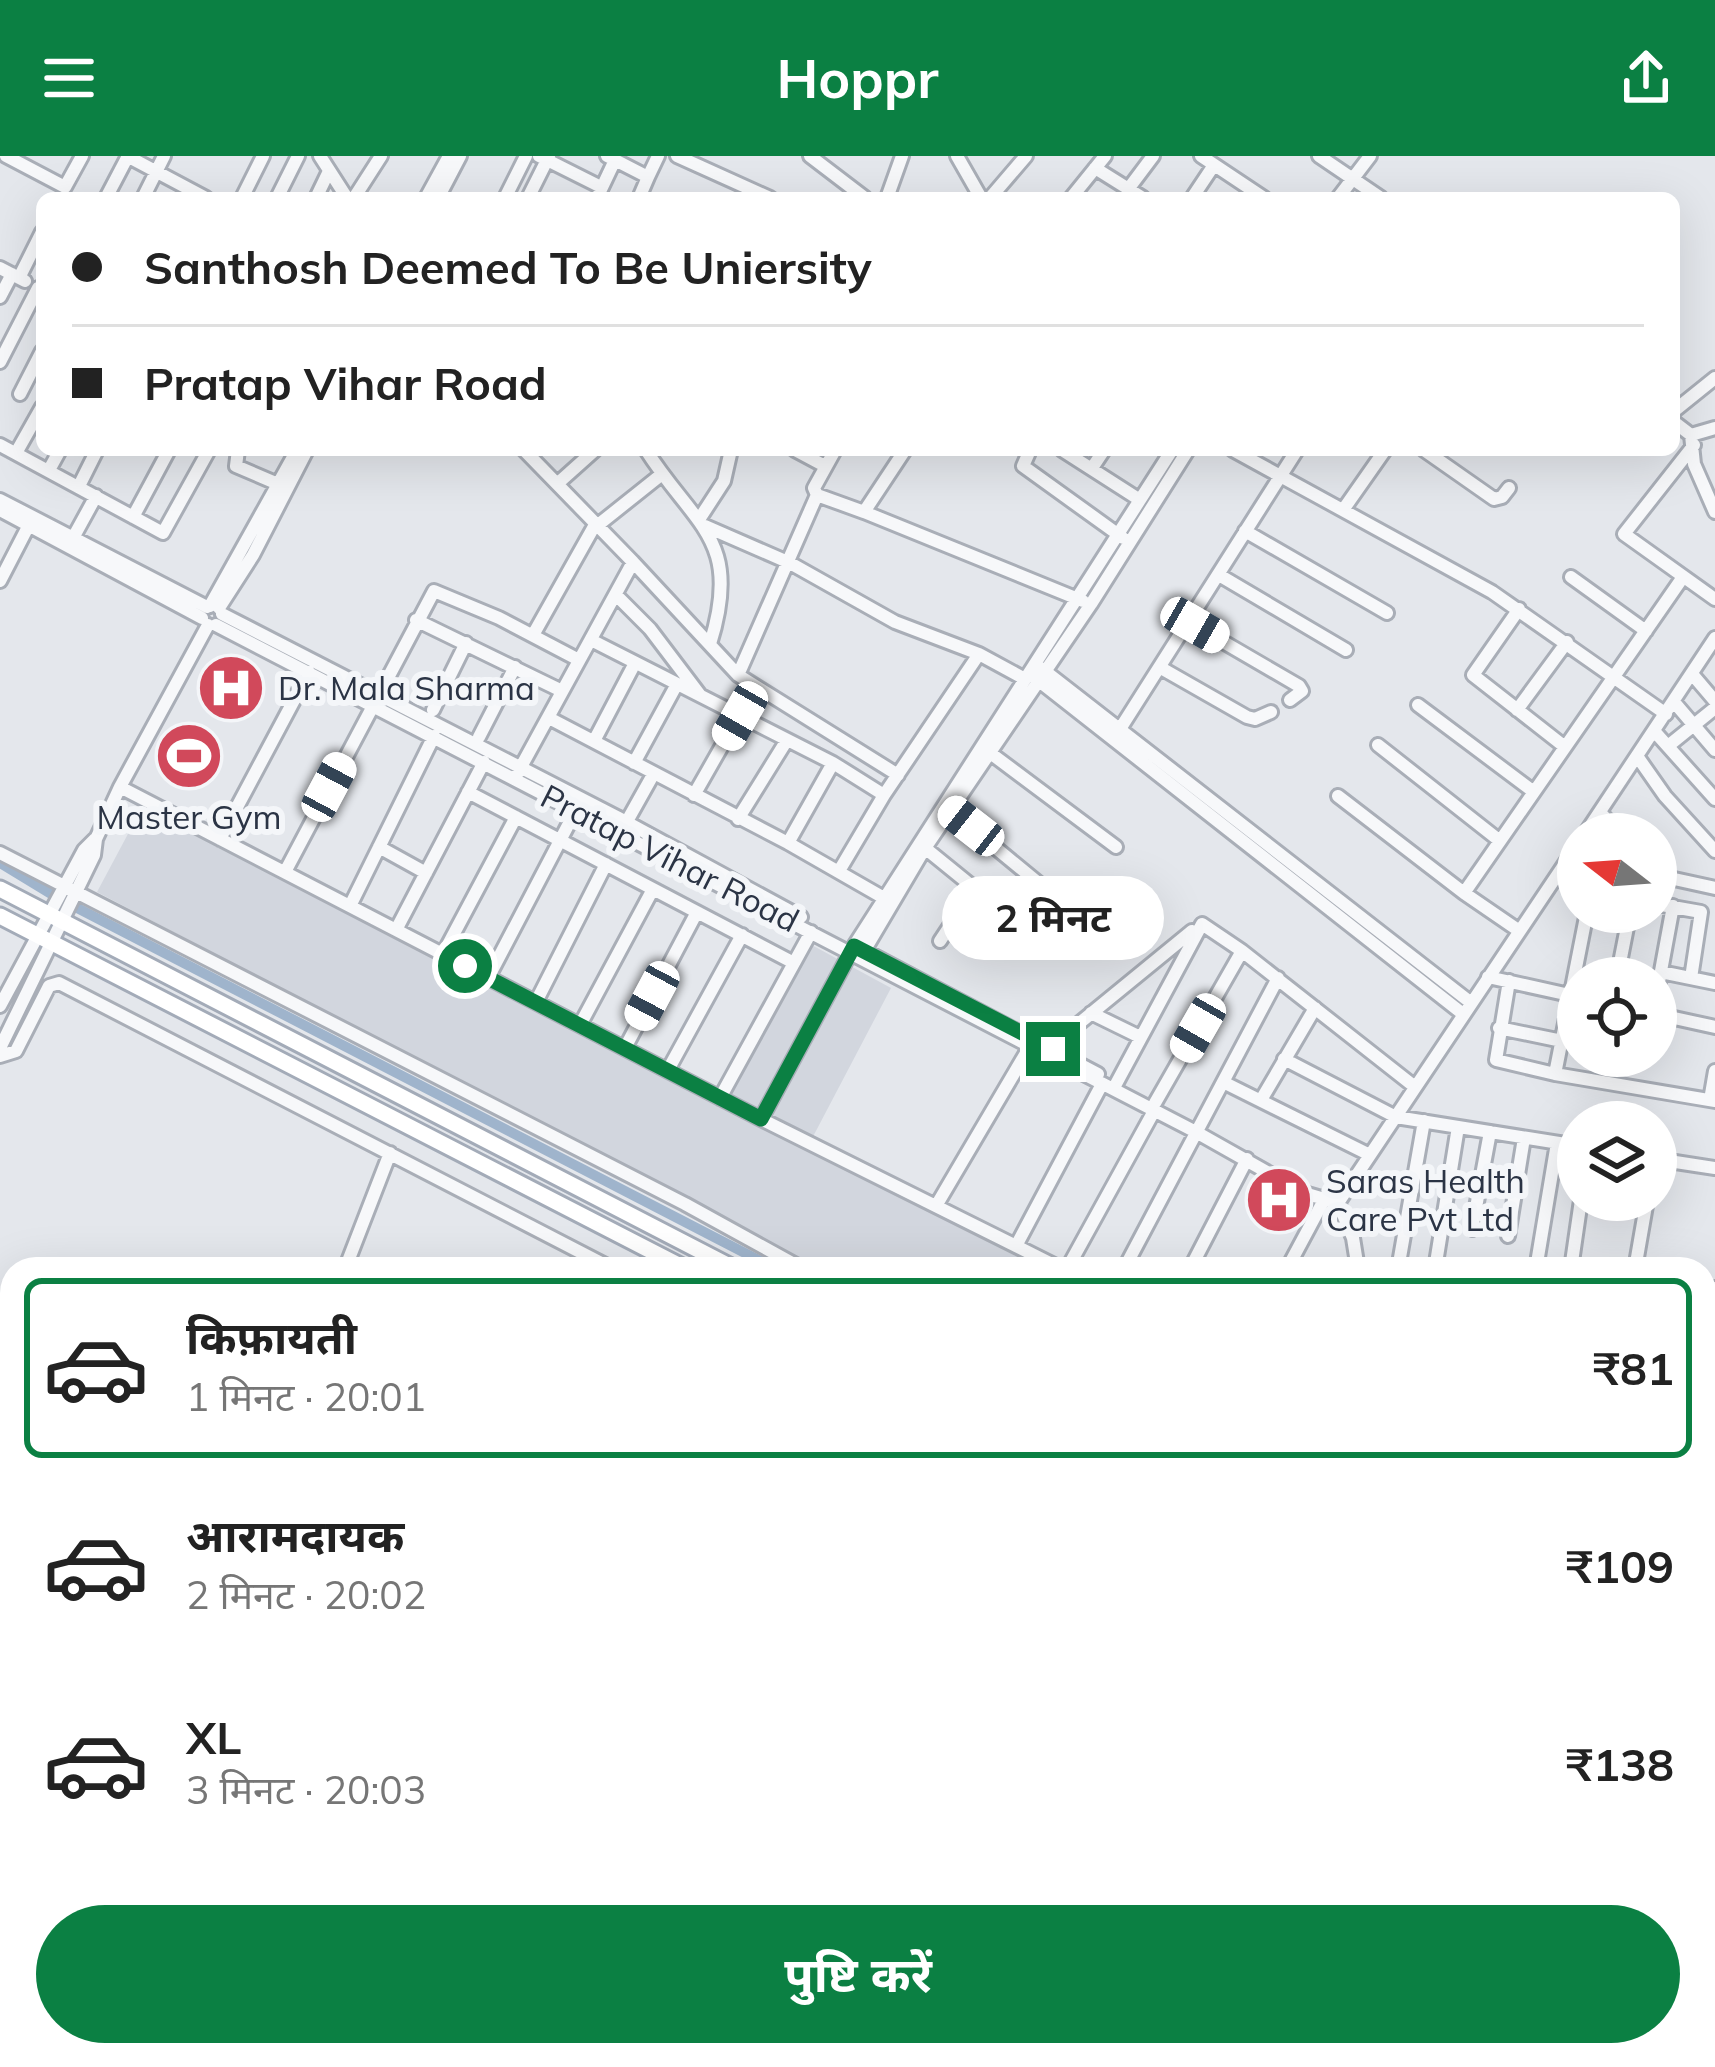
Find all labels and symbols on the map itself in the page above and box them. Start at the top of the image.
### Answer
car [1155,591,1235,659]
hospital icon: Dr. Mala Sharma [196,653,266,723]
place label: Dr. Mala Sharma [278,667,535,708]
car [706,676,774,756]
sports icon: Master Gym [154,721,224,791]
car [296,747,362,827]
street label: Pratap Vihar Road [534,775,806,940]
car [932,790,1010,862]
place label: Master Gym [97,796,281,837]
north arrow [1557,813,1677,933]
callout: 2 मिनट [942,875,1164,959]
route start [438,939,492,993]
car [619,956,685,1036]
car [1164,988,1232,1068]
route end [1026,1022,1080,1076]
place label: Saras Health Care Pvt Ltd [1326,1160,1525,1239]
hospital icon: Saras Health Care Pvt Ltd [1244,1165,1314,1235]

